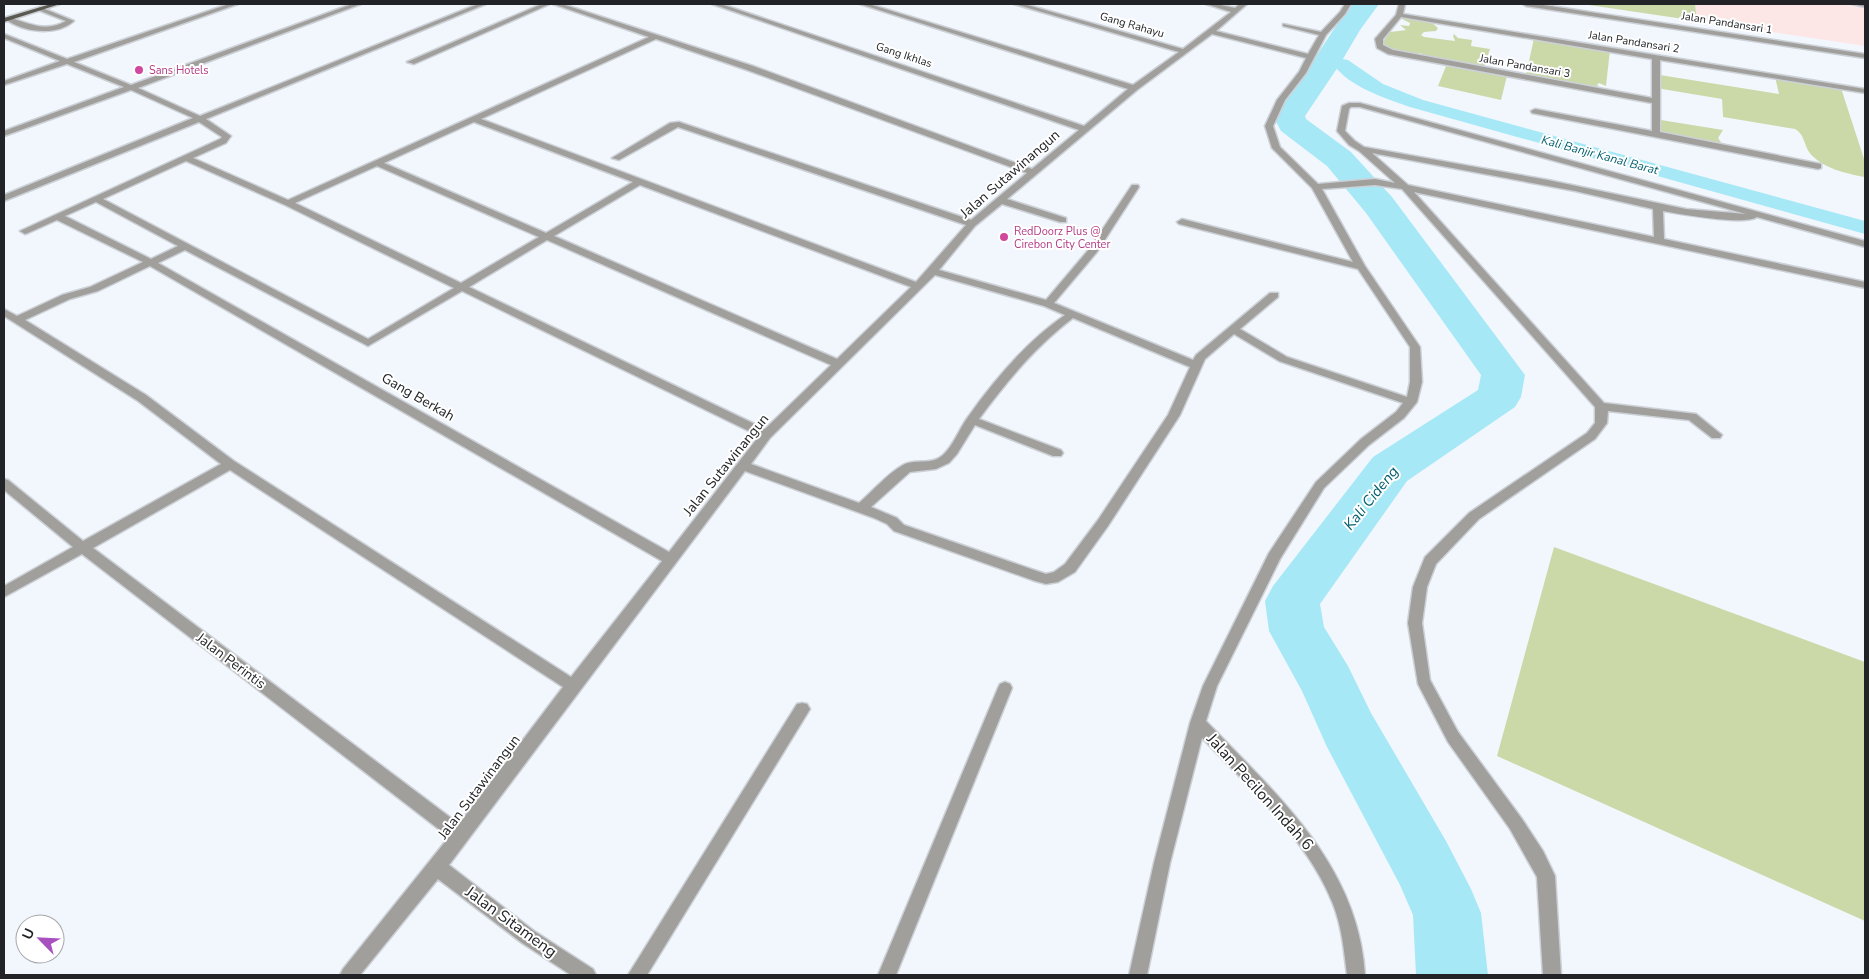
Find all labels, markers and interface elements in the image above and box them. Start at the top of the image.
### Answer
street label: Jalan Pandansari 1 [1679,8,1774,38]
street label: Gang Rahayu [1098,9,1166,41]
street label: Jalan Pandansari 2 [1586,27,1681,57]
street label: Gang Ikhlas [874,39,934,71]
street label: Jalan Pandansari 3 [1477,50,1572,81]
place label: Sans Hotels [149,63,209,78]
marker: Sans Hotels [133,64,145,76]
street label: Jalan Sutawinangun [955,125,1064,223]
water label: Kali Banjir Kanal Barat [1540,132,1661,179]
place label: RedDoorz Plus @ Cirebon City Center [1014,224,1110,252]
marker: RedDoorz Plus @ Cirebon City Center [998,231,1010,243]
street label: Gang Berkah [378,368,458,426]
street label: Jalan Sutawinangun [678,410,773,521]
water label: Kali Cideng [1339,462,1403,534]
street label: Jalan Perintis [192,628,270,693]
street label: Jalan Pecilon Indah 6 [1201,728,1318,855]
street label: Jalan Sutawinangun [433,731,525,844]
street label: Jalan Sitameng [460,881,561,963]
north arrow [15,914,65,964]
text: U [18,925,39,943]

